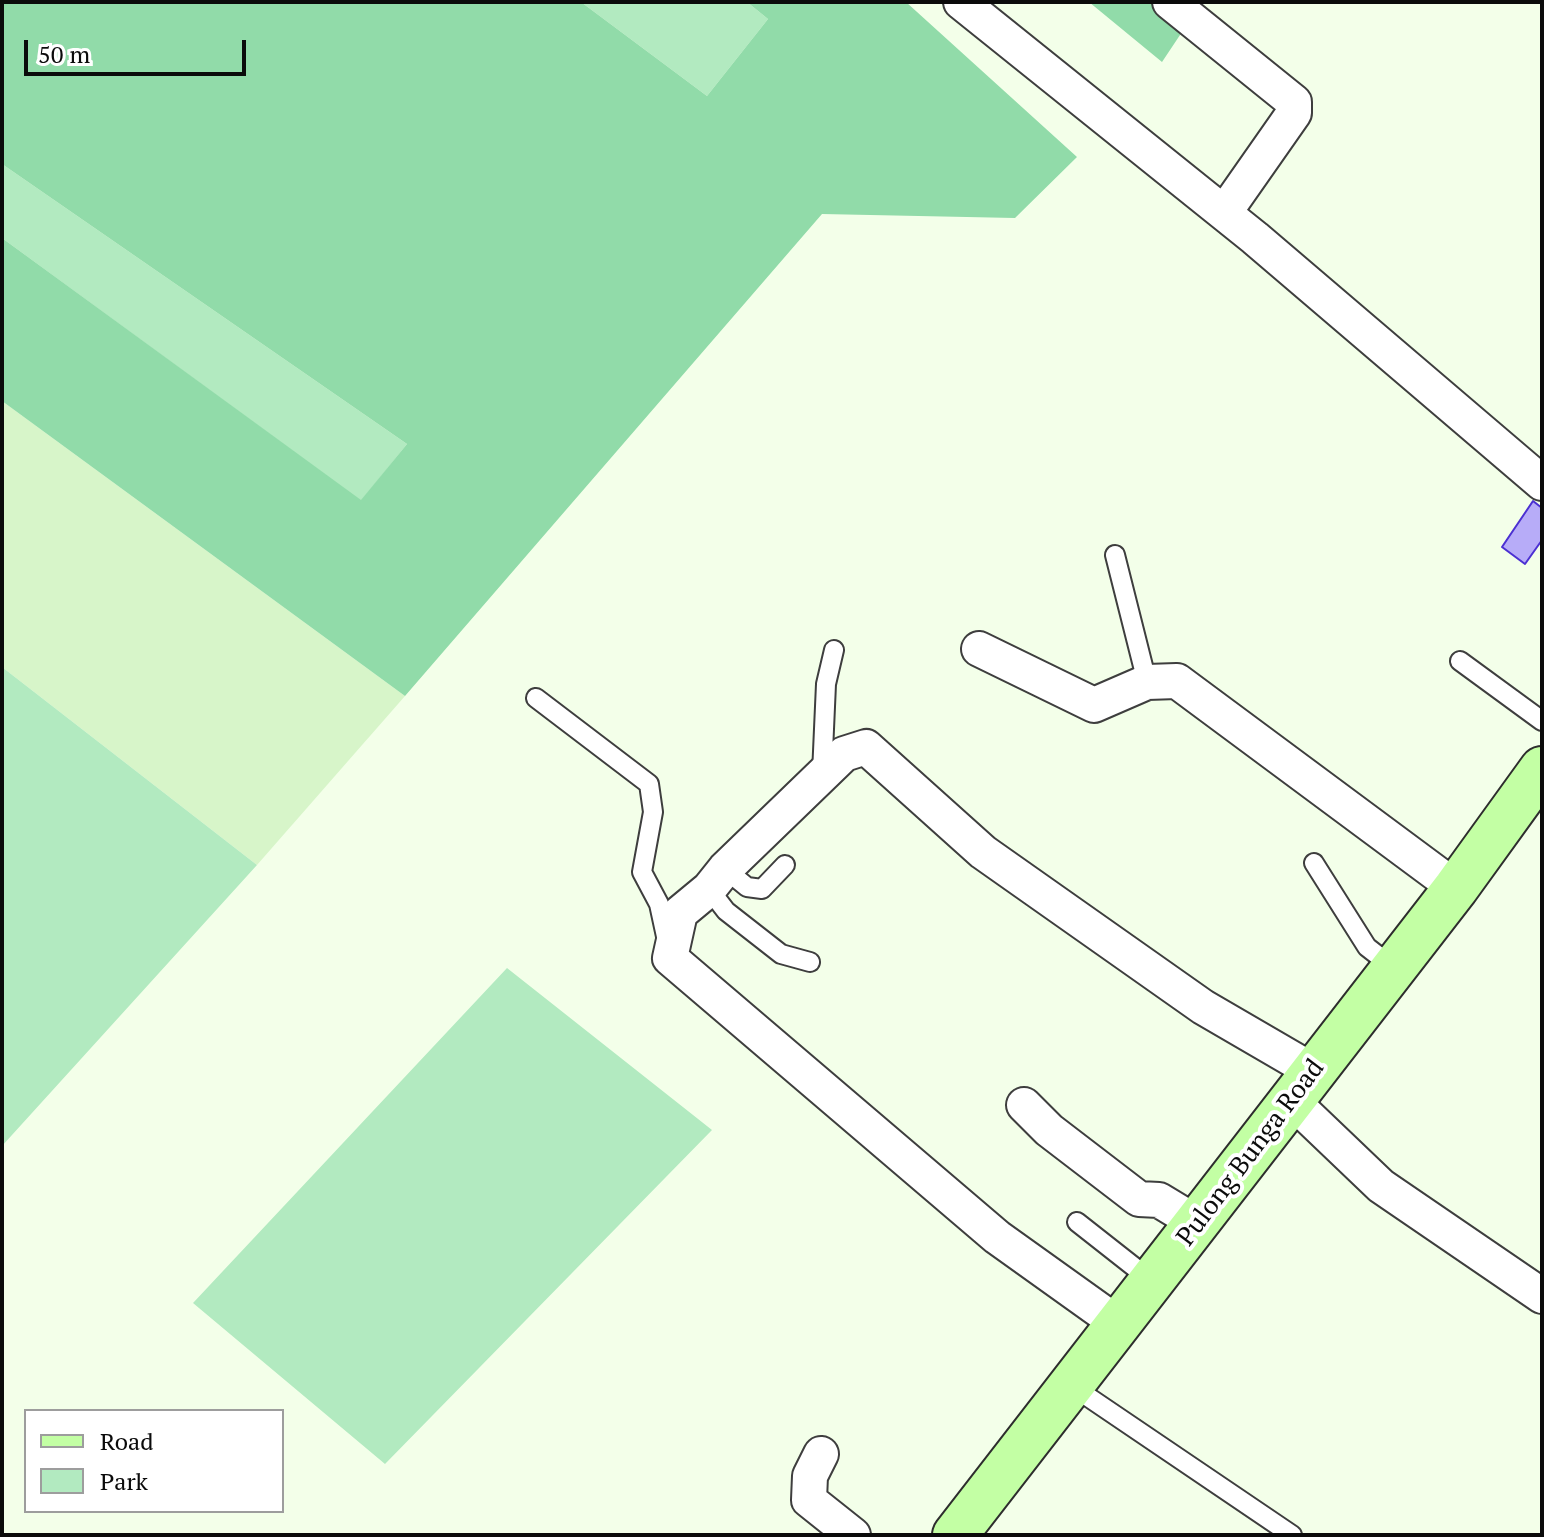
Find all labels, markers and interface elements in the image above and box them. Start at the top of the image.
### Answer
scale bar [28,24,250,74]
text: 50 m [38,38,90,70]
street label: Pulong Bunga Road [1171,1054,1331,1252]
legend [24,1409,284,1513]
text: Road [100,1425,154,1457]
text: Park [100,1465,148,1497]

